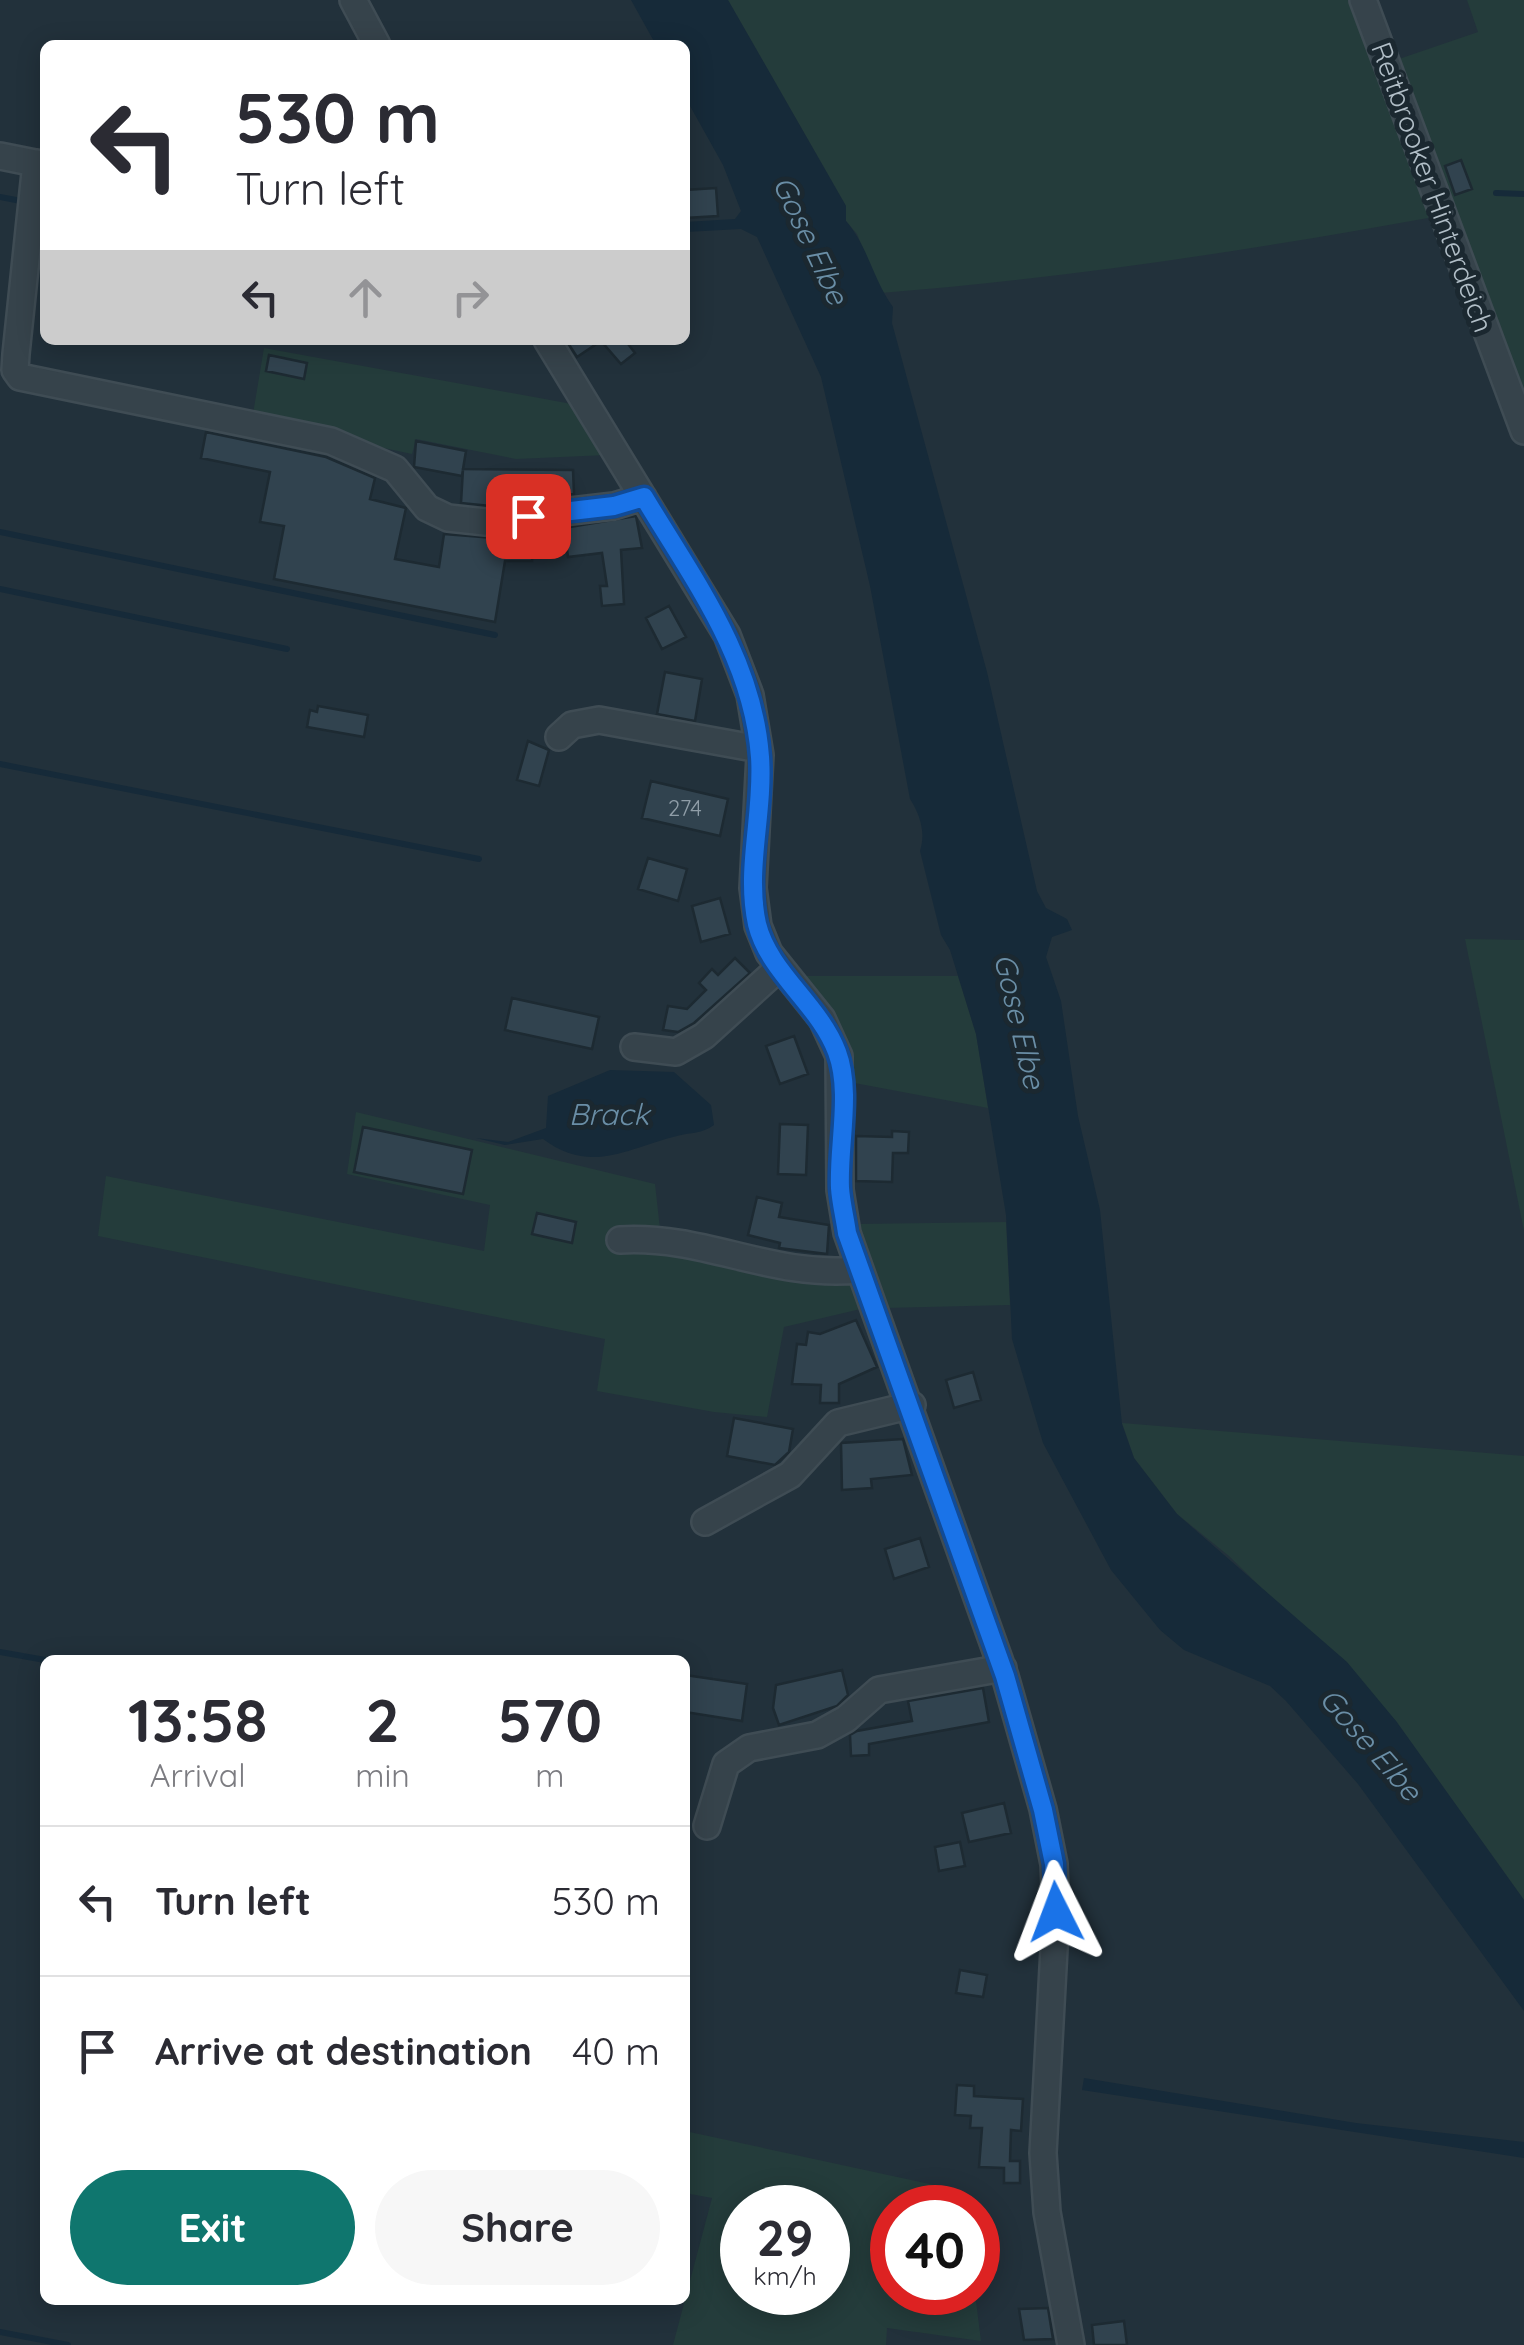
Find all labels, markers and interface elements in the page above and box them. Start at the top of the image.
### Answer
street label: Reitbrooker Hinterdeich [1364,37,1502,337]
text: 530 m [235,73,440,161]
icon: left [70,80,200,210]
text: Turn left [235,160,405,216]
water label: Gose Elbe [765,170,858,311]
icon: left [233,270,288,325]
icon: ahead [338,270,393,325]
icon: right [443,270,498,325]
pin [486,474,571,559]
icon: arrive [501,489,556,544]
house number: 274 [668,794,702,822]
water label: Gose Elbe [986,950,1054,1093]
water label: Brack [569,1095,652,1133]
water label: Gose Elbe [1312,1680,1431,1809]
text: 13:58 [128,1682,267,1757]
text: 2 [365,1682,400,1757]
text: 570 [498,1682,602,1757]
text: Arrival [150,1755,246,1795]
text: min [355,1755,410,1795]
text: m [535,1755,564,1795]
position arrow [1004,1860,1108,1964]
icon: left [70,1874,125,1929]
text: Turn left [155,1877,311,1925]
text: 530 m [552,1877,660,1925]
icon: arrive [70,2024,125,2079]
text: Arrive at destination [155,2027,532,2075]
text: 40 m [572,2027,660,2075]
button: Exit [70,2170,355,2285]
button: Share [375,2170,660,2285]
speed limit sign: 40 [870,2185,1000,2315]
text: 29 [757,2206,813,2269]
text: km/h [753,2260,817,2291]

